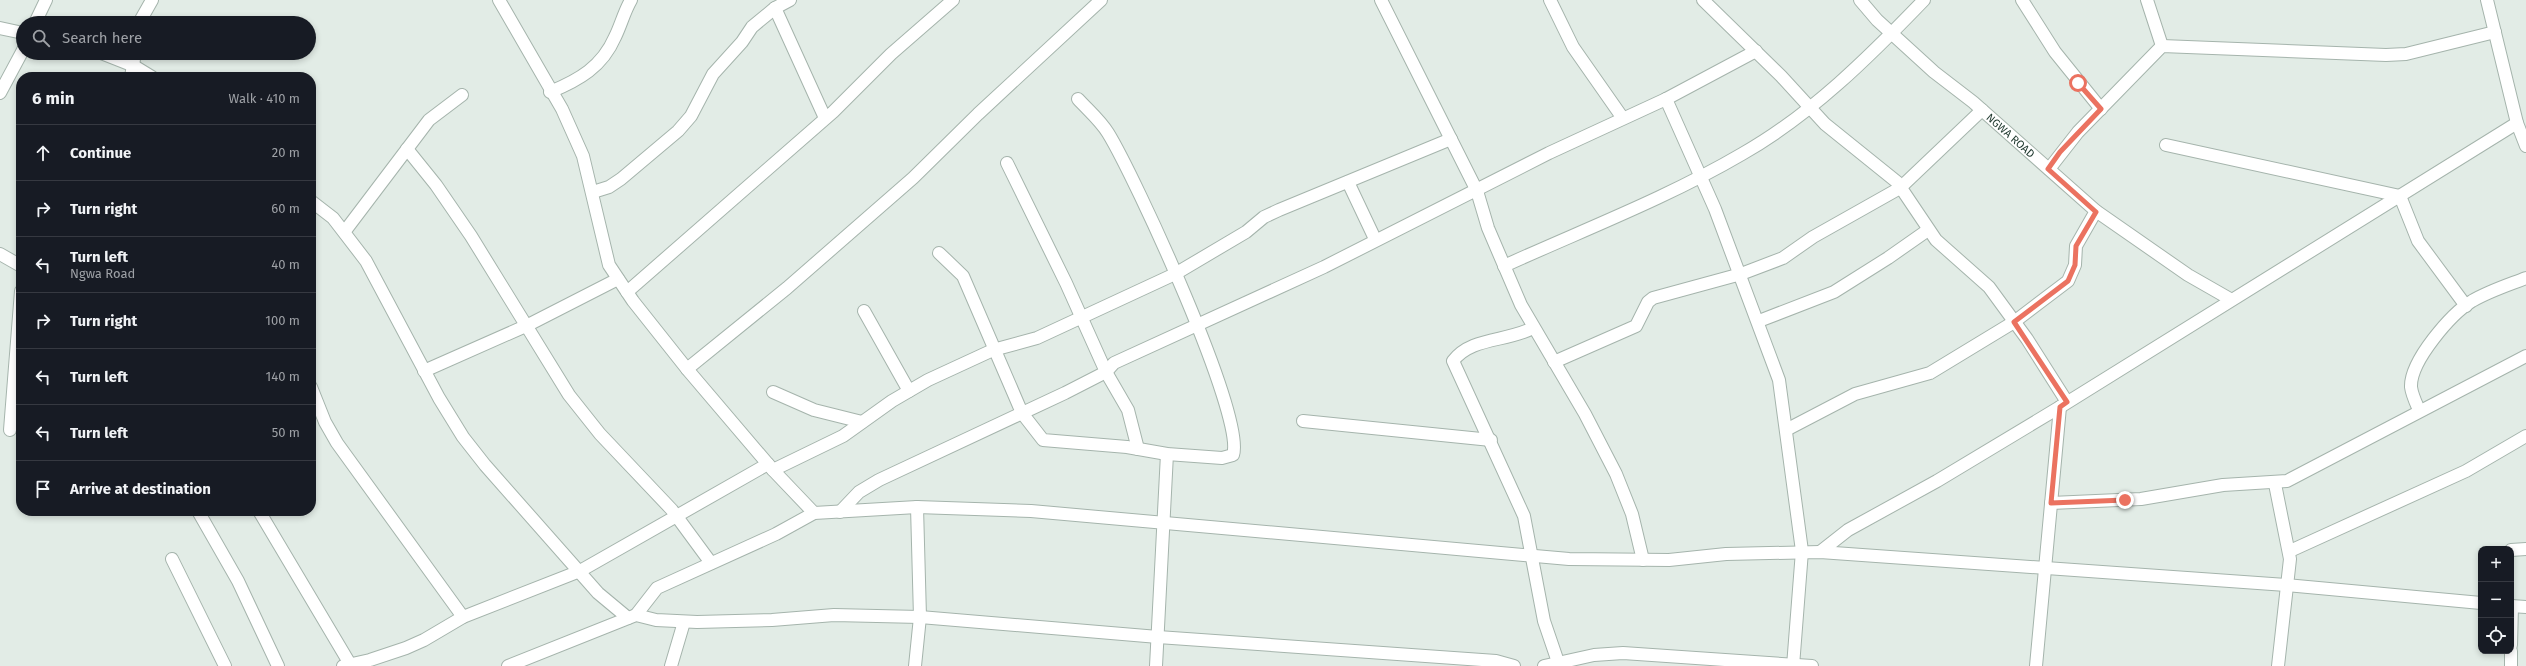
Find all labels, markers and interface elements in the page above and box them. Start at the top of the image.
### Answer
search box [16,16,316,60]
icon: search [30,27,52,49]
text: Search here [62,29,142,47]
route start [2069,74,2087,92]
text: 6 min [32,88,75,109]
text: Walk · 410 m [229,91,300,106]
street label: NGWA ROAD [1984,111,2037,161]
icon: ahead [32,142,54,164]
text: Continue [70,144,131,162]
text: 20 m [272,145,300,160]
icon: right [32,198,54,220]
text: Turn right [70,200,137,218]
text: 60 m [271,201,300,216]
text: Turn left [70,248,128,266]
icon: left [32,254,54,276]
text: 40 m [271,257,300,272]
text: Ngwa Road [70,266,135,281]
icon: right [32,310,54,332]
text: Turn right [70,312,137,330]
text: 100 m [265,313,300,328]
icon: left [32,366,54,388]
text: Turn left [70,368,128,386]
text: 140 m [266,369,300,384]
icon: left [32,422,54,444]
text: Turn left [70,424,128,442]
text: 50 m [272,425,300,440]
icon: arrive [32,478,54,500]
text: Arrive at destination [70,480,211,498]
route end [2116,491,2134,509]
map controls [2478,546,2514,654]
button: + [2478,546,2514,582]
button: − [2478,582,2514,618]
button: locate [2478,618,2514,654]

